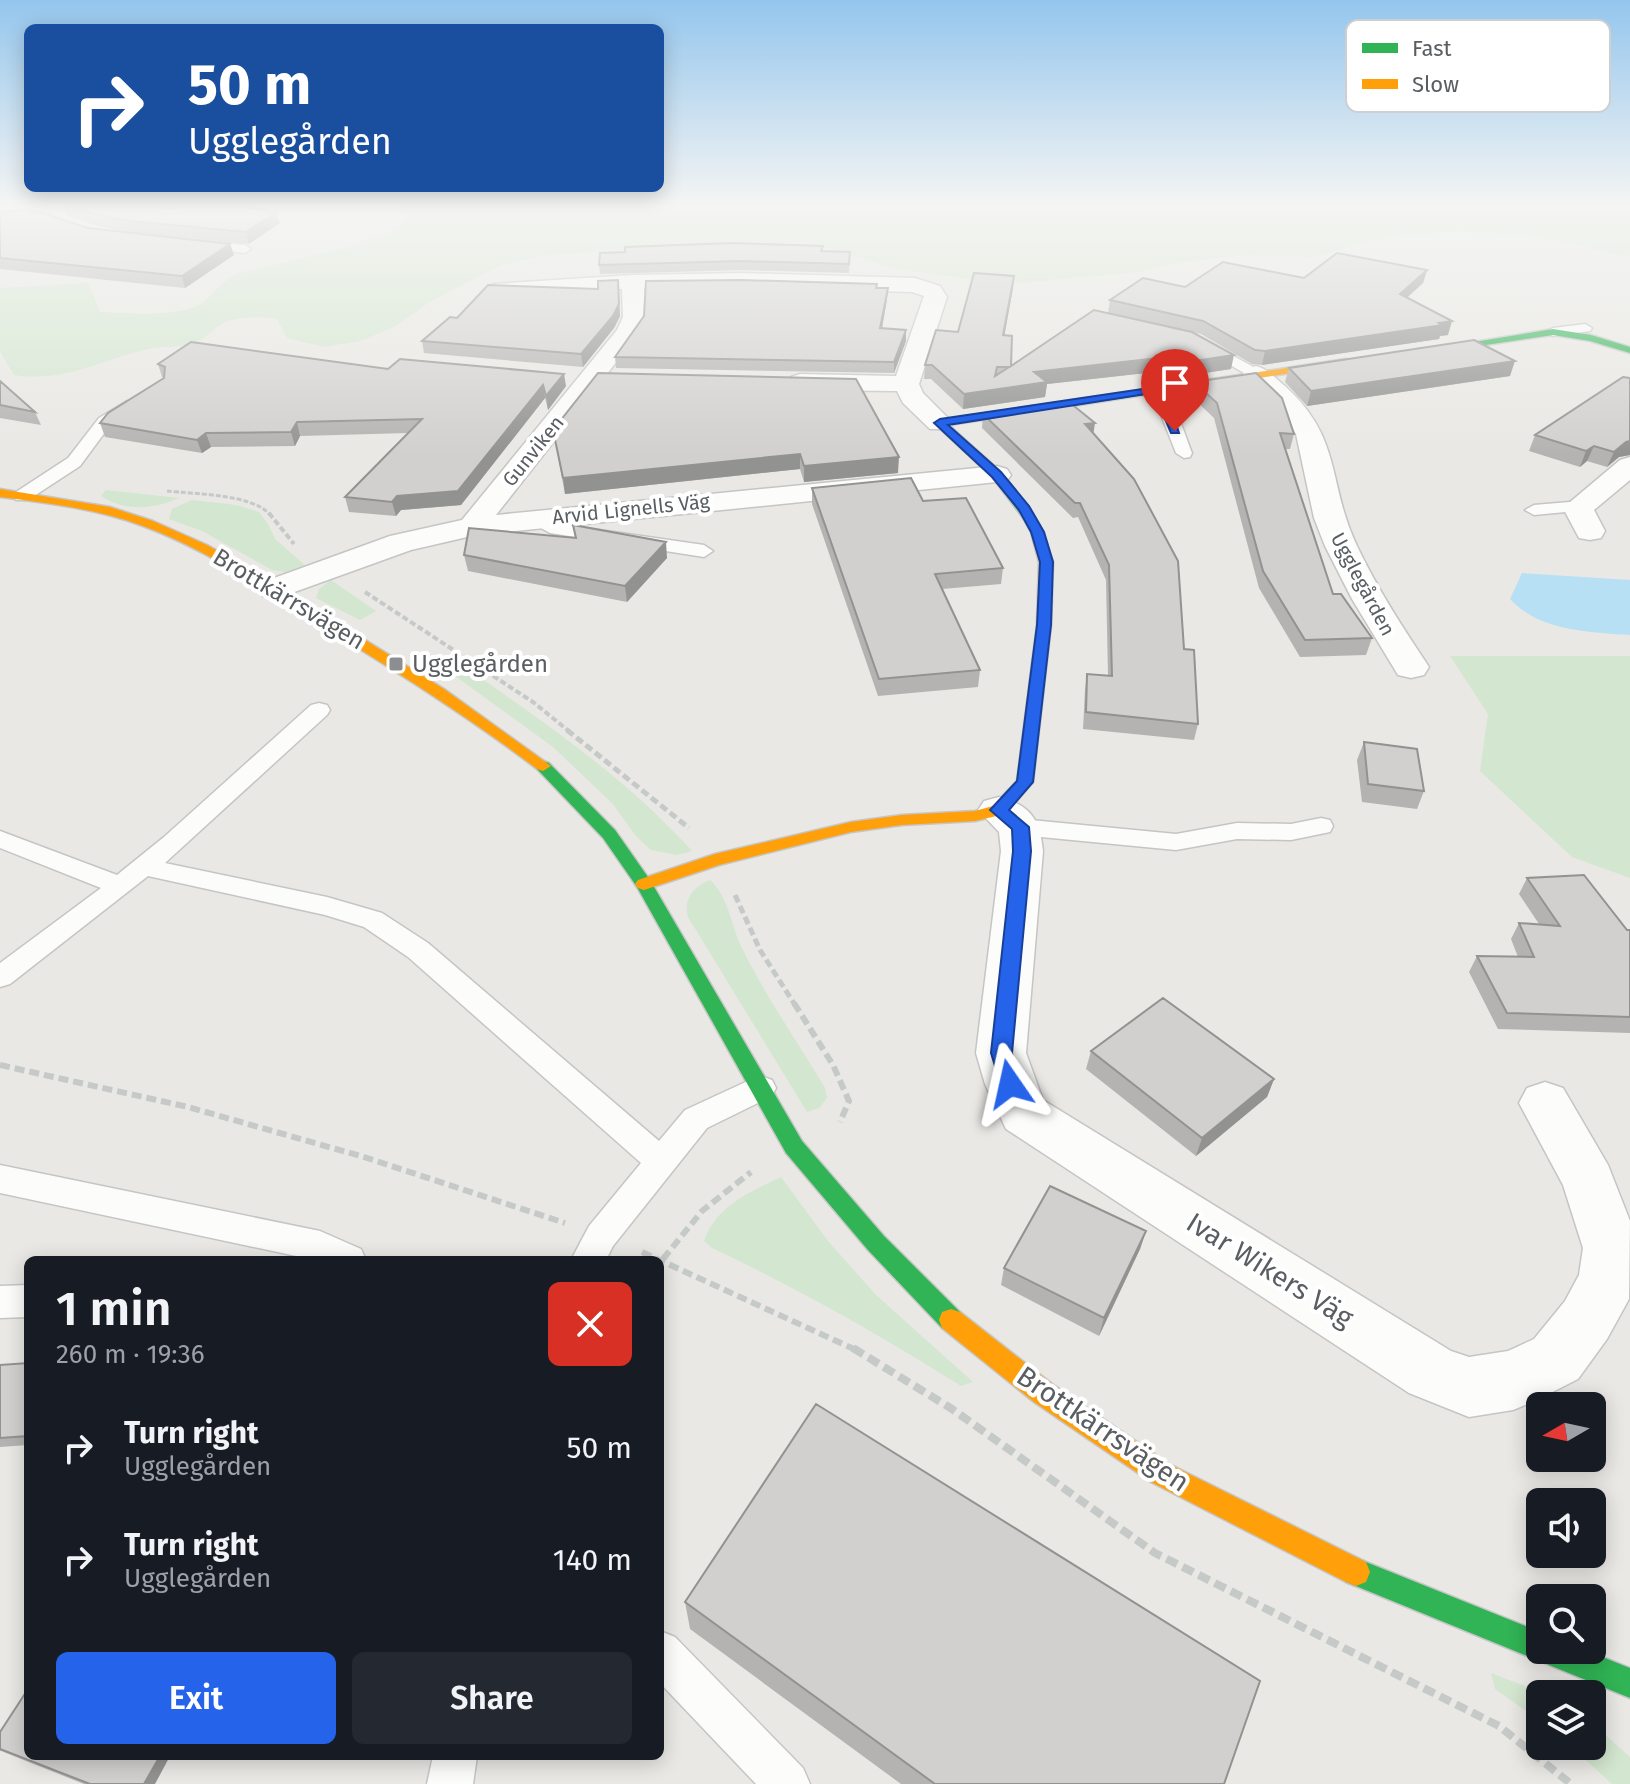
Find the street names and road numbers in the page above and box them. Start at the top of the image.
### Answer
street label: Gunviken [497,411,569,491]
street label: Arvid Lignells Väg [551,489,712,529]
street label: Ugglegården [1326,528,1400,640]
street label: Brottkärrsvägen [208,543,370,655]
street label: Ivar Wikers Väg [1181,1206,1360,1335]
street label: Brottkärrsvägen [1011,1359,1195,1499]

